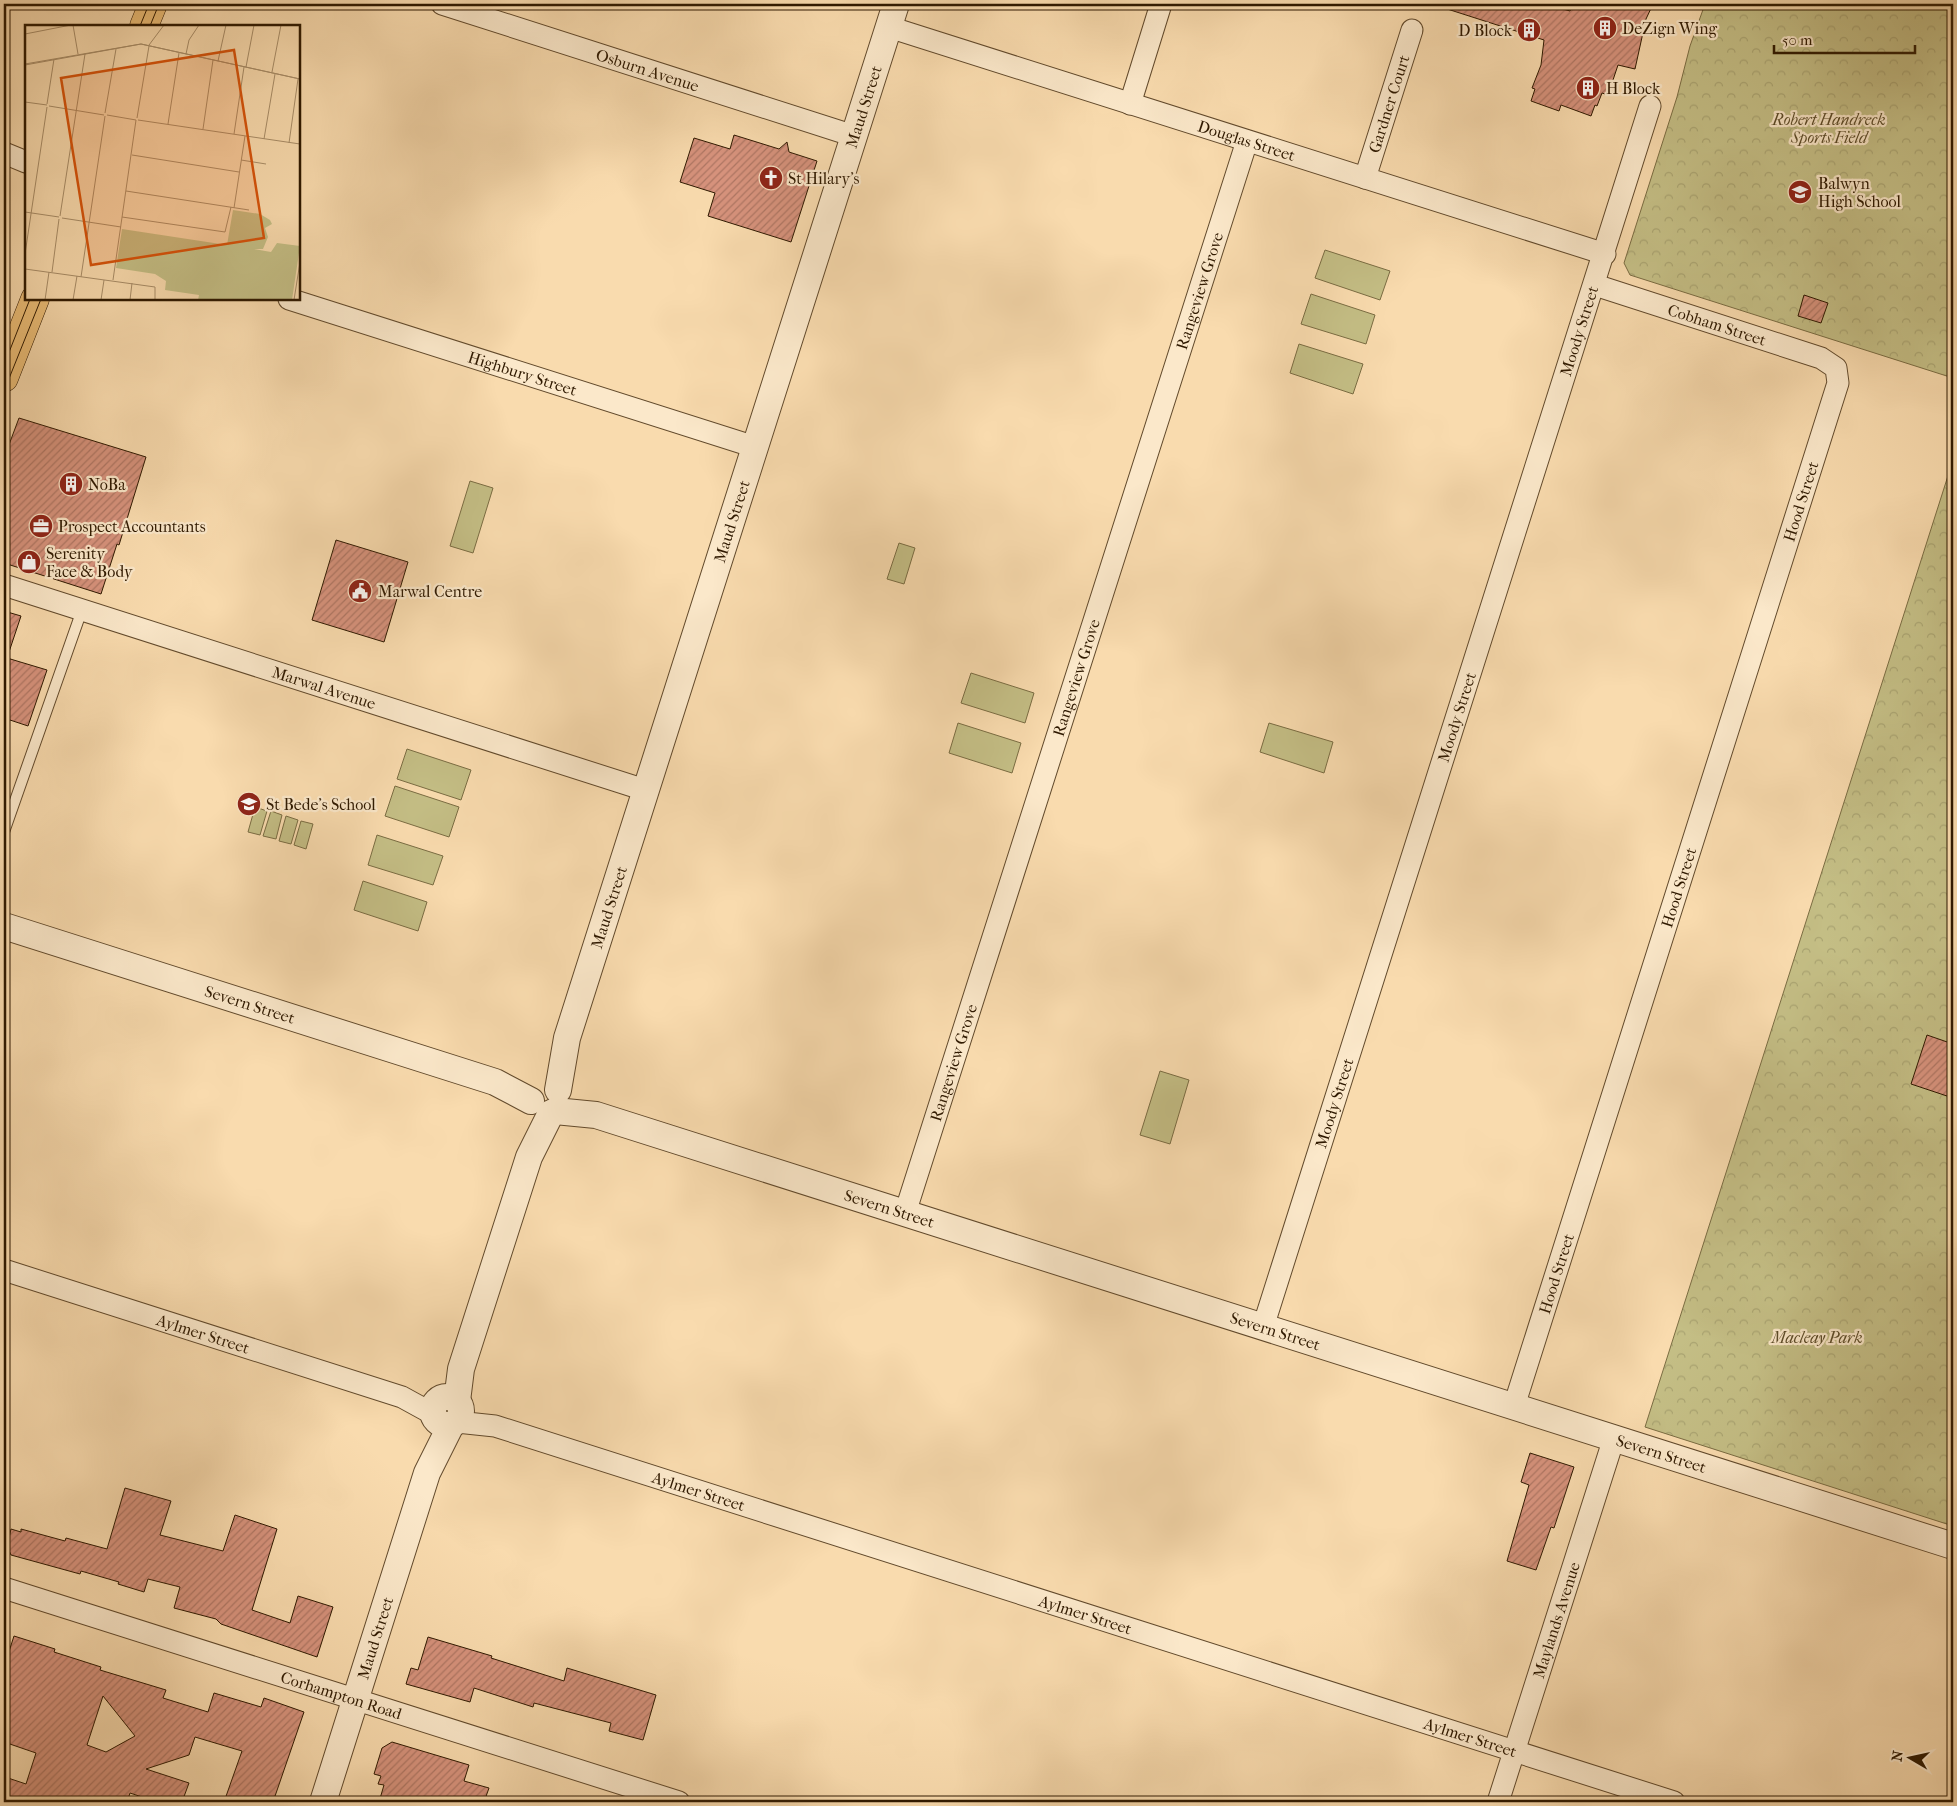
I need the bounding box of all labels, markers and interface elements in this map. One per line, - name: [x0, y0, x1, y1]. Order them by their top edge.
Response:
- building icon: DeZign Wing: [1592, 15, 1618, 41]
- building icon: D Block: [1516, 17, 1542, 43]
- place label: DeZign Wing: [1622, 19, 1717, 38]
- place label: D Block: [1458, 21, 1513, 40]
- scale bar: [1774, 22, 1916, 54]
- inset map: [25, 25, 300, 300]
- text: 50 m: [1782, 31, 1813, 49]
- street label: Osburn Avenue: [594, 45, 702, 95]
- street label: Gardner Court: [1364, 52, 1413, 155]
- street label: Maud Street: [841, 63, 885, 150]
- building icon: H Block: [1575, 75, 1601, 101]
- place label: H Block: [1606, 79, 1661, 98]
- park label: Robert Handreck Sports Field: [1771, 110, 1886, 147]
- street label: Douglas Street: [1195, 116, 1298, 165]
- church icon: St Hilary's: [758, 165, 784, 191]
- place label: St Hilary's: [788, 169, 860, 188]
- place label: Balwyn High School: [1818, 174, 1902, 211]
- school or university icon: Balwyn High School: [1787, 179, 1813, 205]
- street label: Rangeview Grove: [1172, 230, 1227, 352]
- street label: Moody Street: [1556, 283, 1602, 378]
- street label: Cobham Street: [1665, 300, 1769, 350]
- street label: Highbury Street: [466, 347, 580, 399]
- street label: Hood Street: [1779, 459, 1822, 544]
- building icon: NoBa: [58, 471, 84, 497]
- place label: NoBa: [88, 475, 126, 494]
- street label: Maud Street: [709, 477, 753, 565]
- office icon: Prospect Accountants: [28, 513, 54, 539]
- place label: Prospect Accountants: [58, 517, 206, 536]
- place label: Serenity Face & Body: [46, 544, 133, 581]
- shop icon: Serenity Face & Body: [16, 549, 42, 575]
- public building icon: Marwal Centre: [347, 578, 373, 604]
- place label: Marwal Centre: [378, 582, 482, 601]
- street label: Rangeview Grove: [1048, 616, 1103, 739]
- street label: Marwal Avenue: [270, 662, 378, 713]
- street label: Moody Street: [1433, 669, 1480, 764]
- school or university icon: St Bede's School: [236, 791, 262, 817]
- place label: St Bede's School: [266, 795, 376, 814]
- street label: Hood Street: [1657, 845, 1700, 930]
- street label: Maud Street: [587, 863, 631, 951]
- street label: Severn Street: [202, 981, 298, 1027]
- street label: Rangeview Grove: [925, 1001, 981, 1124]
- street label: Moody Street: [1311, 1055, 1357, 1150]
- street label: Severn Street: [842, 1185, 937, 1231]
- street label: Hood Street: [1534, 1231, 1578, 1316]
- street label: Severn Street: [1228, 1308, 1323, 1354]
- street label: Aylmer Street: [153, 1310, 252, 1357]
- park label: Macleay Park: [1770, 1328, 1863, 1347]
- street label: Severn Street: [1614, 1430, 1709, 1477]
- street label: Aylmer Street: [649, 1467, 748, 1515]
- street label: Maylands Avenue: [1529, 1559, 1583, 1681]
- street label: Aylmer Street: [1036, 1590, 1135, 1638]
- street label: Maud Street: [353, 1594, 397, 1682]
- street label: Corhampton Road: [279, 1667, 405, 1723]
- street label: Aylmer Street: [1421, 1713, 1519, 1761]
- north arrow: [1884, 1734, 1934, 1784]
- text: N: [1888, 1749, 1907, 1763]

